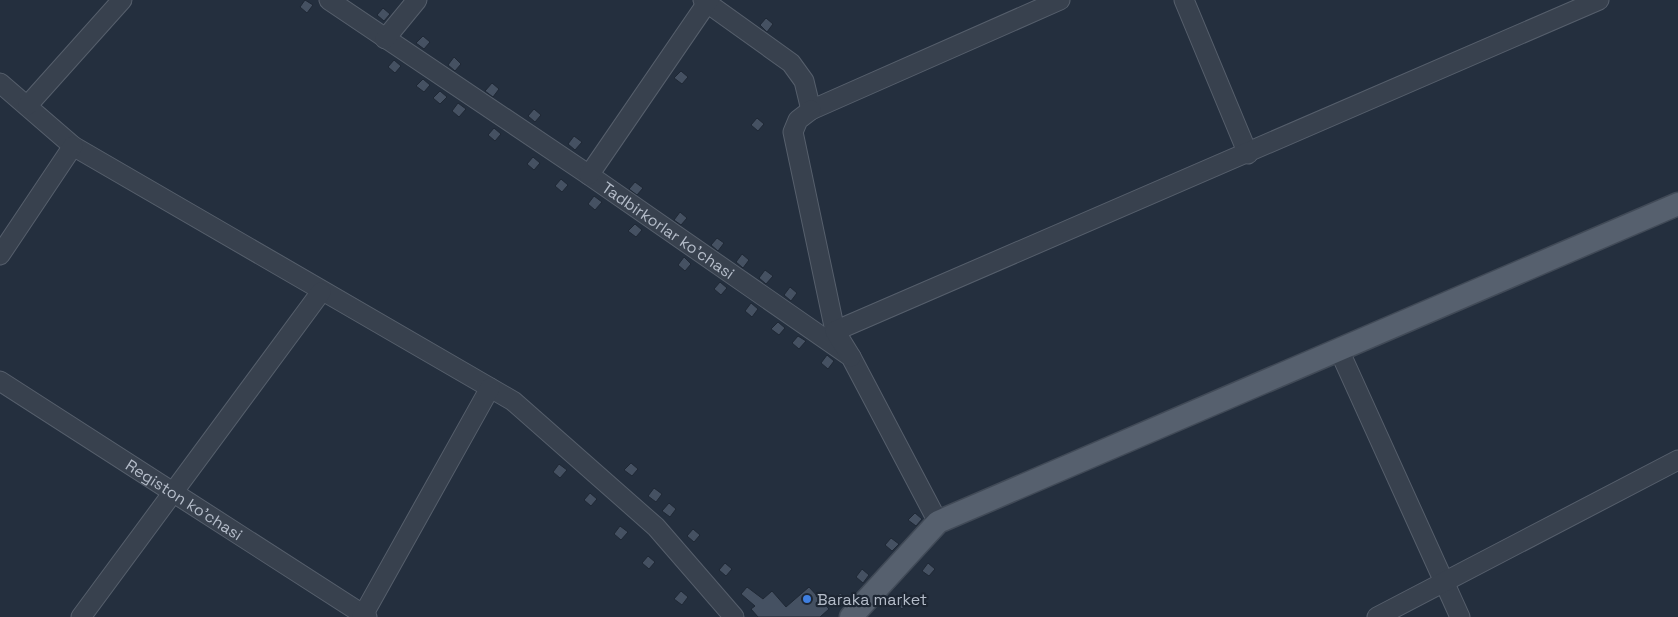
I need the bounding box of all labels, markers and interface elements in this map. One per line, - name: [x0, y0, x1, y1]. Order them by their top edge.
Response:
- street label: Tadbirkorlar ko'chasi: [598, 177, 739, 284]
- street label: Registon ko'chasi: [122, 454, 247, 545]
- place label: Baraka market: [817, 589, 927, 610]
- marker: Baraka market: [801, 593, 813, 605]

